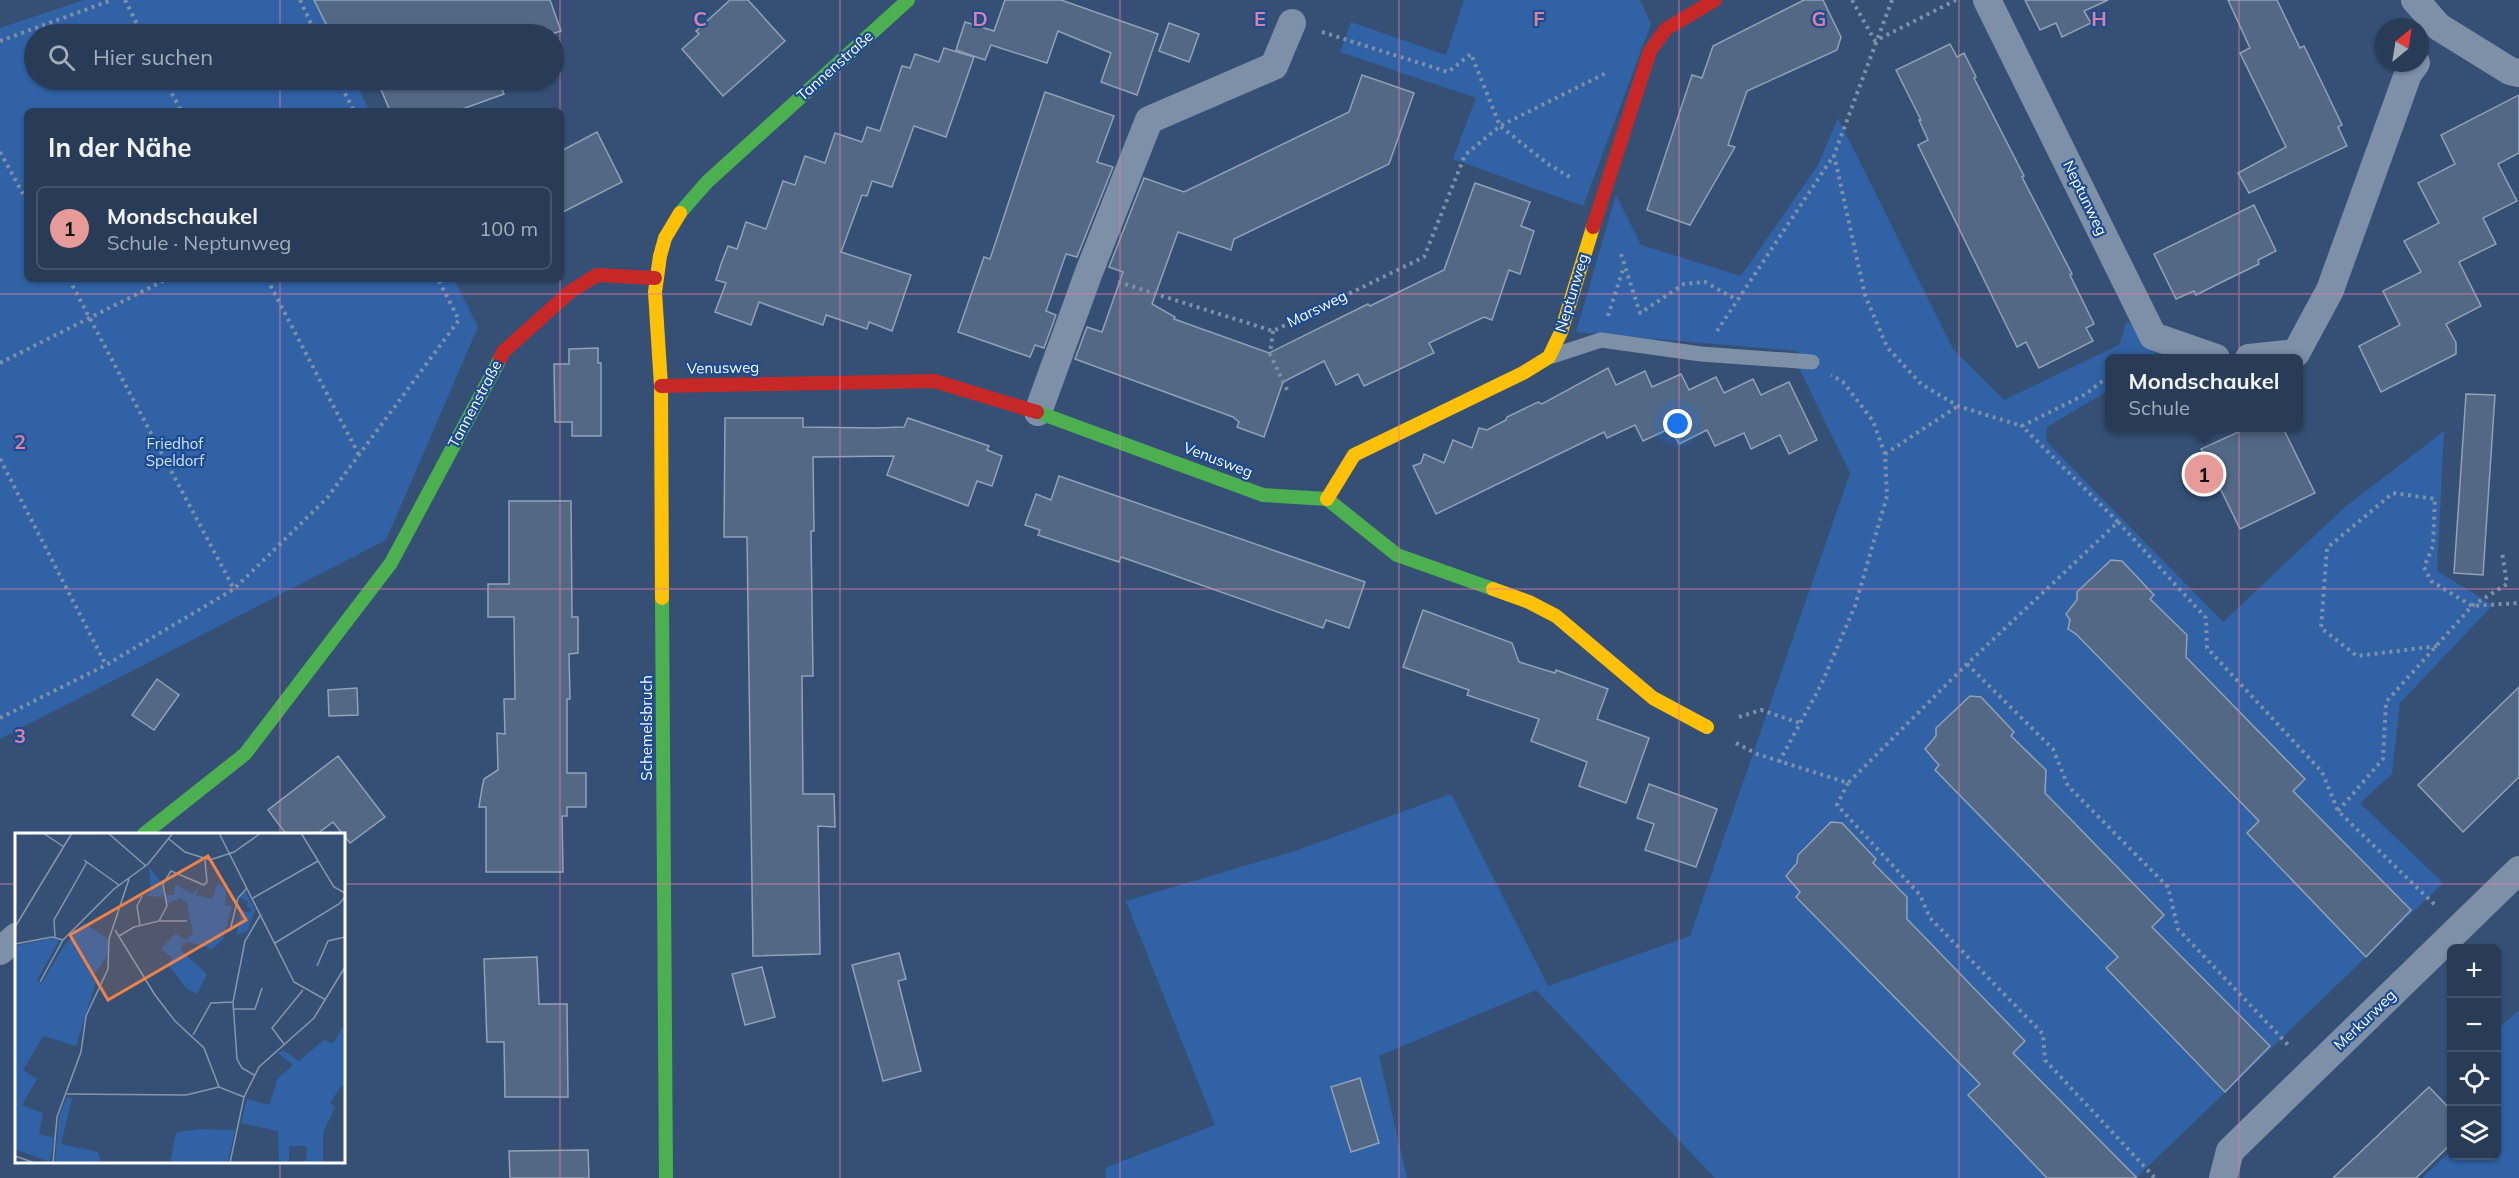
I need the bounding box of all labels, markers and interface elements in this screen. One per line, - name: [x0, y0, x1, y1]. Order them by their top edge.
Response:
- text: C: [693, 6, 707, 31]
- text: D: [972, 6, 988, 31]
- text: E: [1254, 6, 1266, 31]
- text: F: [1533, 6, 1545, 31]
- text: G: [1812, 6, 1826, 31]
- text: H: [2091, 6, 2107, 31]
- north arrow: [2375, 18, 2429, 72]
- search box: [24, 24, 564, 90]
- street label: Tannenstraße: [793, 26, 877, 105]
- icon: search: [45, 41, 78, 74]
- text: Hier suchen: [93, 43, 213, 71]
- text: In der Nähe: [48, 131, 192, 164]
- street label: Neptunweg: [2059, 157, 2112, 238]
- text: Mondschaukel: [107, 202, 258, 230]
- text: 1: [64, 216, 76, 241]
- text: 100 m: [479, 216, 538, 241]
- text: Schule · Neptunweg: [107, 230, 291, 255]
- street label: Neptunweg: [1551, 251, 1592, 334]
- street label: Marsweg: [1284, 286, 1350, 331]
- popup: [2105, 354, 2303, 432]
- street label: Tannenstraße: [444, 357, 506, 451]
- street label: Venusweg: [687, 357, 759, 378]
- text: Mondschaukel: [2129, 367, 2279, 395]
- text: Schule: [2129, 395, 2190, 420]
- your location: [1663, 409, 1692, 438]
- text: 2: [14, 429, 26, 454]
- park label: Friedhof Speldorf: [146, 434, 205, 470]
- street label: Venusweg: [1181, 438, 1255, 481]
- pin: 1: [2184, 452, 2224, 496]
- street label: Schemelsbruch: [637, 675, 656, 781]
- text: 3: [14, 723, 26, 748]
- inset map: [15, 833, 345, 1163]
- map controls: [2447, 944, 2501, 1160]
- button: +: [2447, 944, 2501, 998]
- street label: Merkurweg: [2330, 985, 2400, 1054]
- button: −: [2447, 998, 2501, 1052]
- button: locate: [2447, 1052, 2501, 1106]
- button: layers: [2447, 1106, 2501, 1160]

